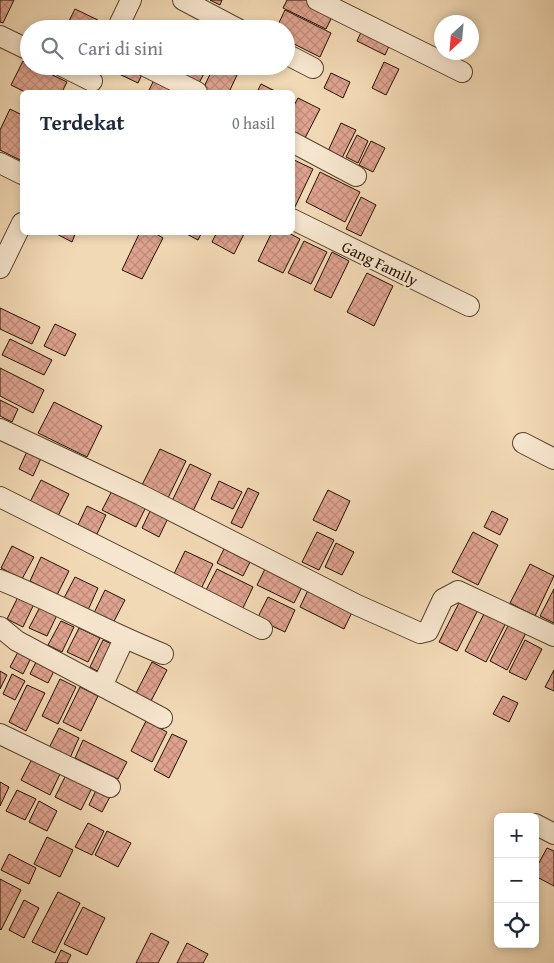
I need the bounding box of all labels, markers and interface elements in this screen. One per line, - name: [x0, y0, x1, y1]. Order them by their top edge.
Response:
- north arrow: [434, 15, 479, 60]
- search box: [20, 20, 295, 75]
- icon: search: [38, 34, 66, 62]
- text: Cari di sini: [78, 34, 163, 62]
- text: Terdekat: [40, 107, 124, 138]
- text: 0 hasil: [232, 111, 275, 135]
- street label: Gang Family: [338, 234, 422, 292]
- map controls: [494, 813, 539, 948]
- button: +: [494, 813, 539, 858]
- button: −: [494, 858, 539, 903]
- button: locate: [494, 903, 539, 948]

